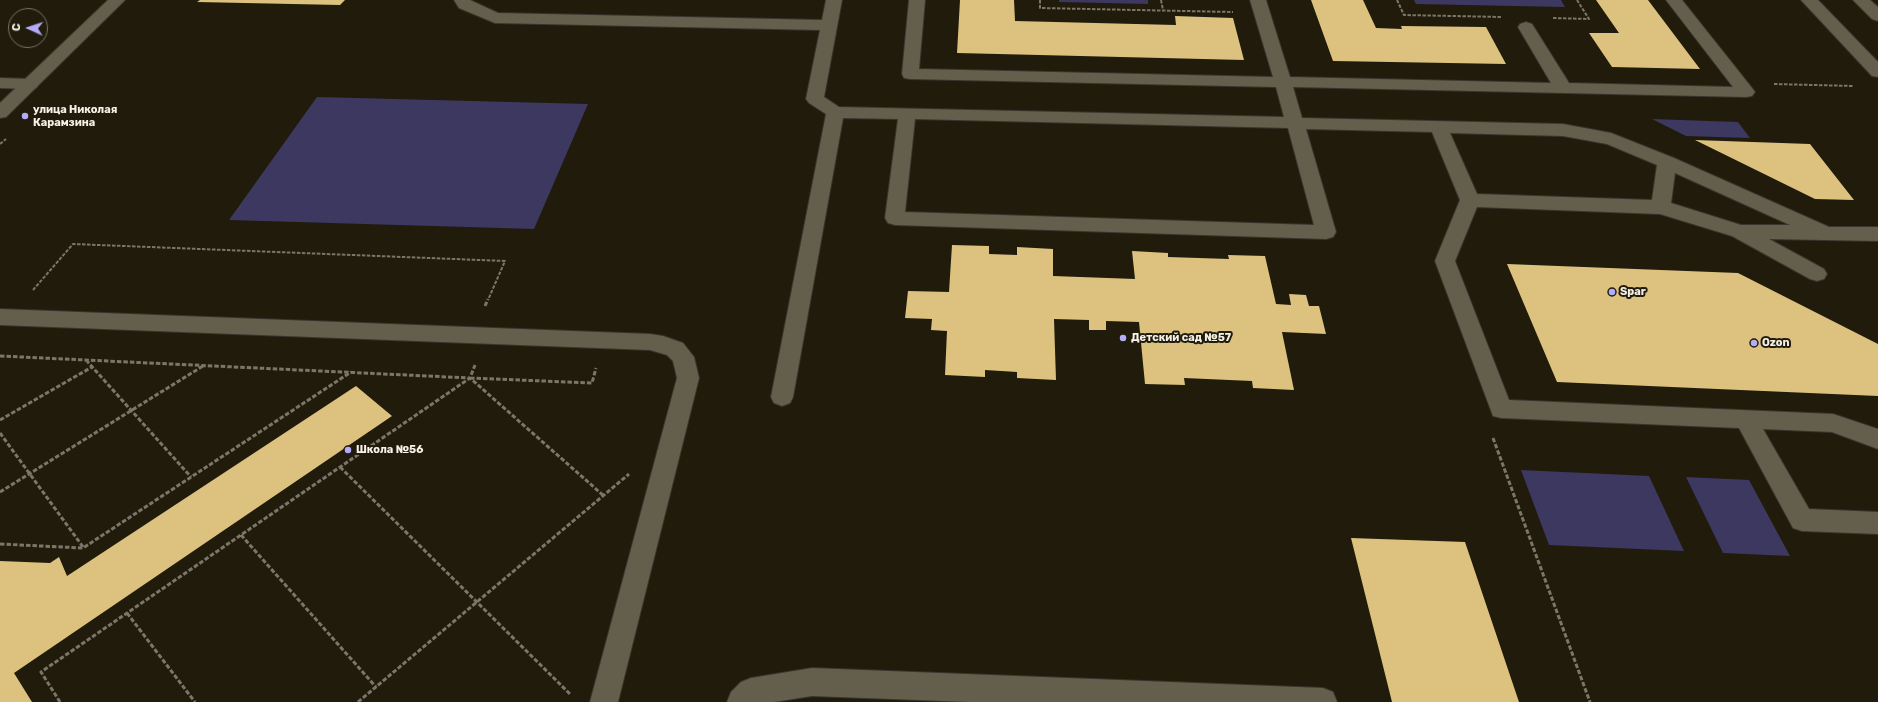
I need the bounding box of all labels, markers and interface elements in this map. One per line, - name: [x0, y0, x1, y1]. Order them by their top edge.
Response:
- north arrow: [8, 8, 48, 48]
- text: С: [10, 23, 23, 32]
- place label: улица Николая Карамзина: [33, 103, 117, 129]
- marker: улица Николая Карамзина: [20, 111, 30, 121]
- place label: Spar: [1620, 285, 1646, 299]
- marker: Spar: [1607, 287, 1617, 297]
- place label: Детский сад №57: [1131, 331, 1231, 345]
- marker: Детский сад №57: [1118, 333, 1128, 343]
- place label: Ozon: [1762, 336, 1790, 350]
- marker: Ozon: [1749, 338, 1759, 348]
- place label: Школа №56: [356, 443, 423, 457]
- marker: Школа №56: [343, 445, 353, 455]

